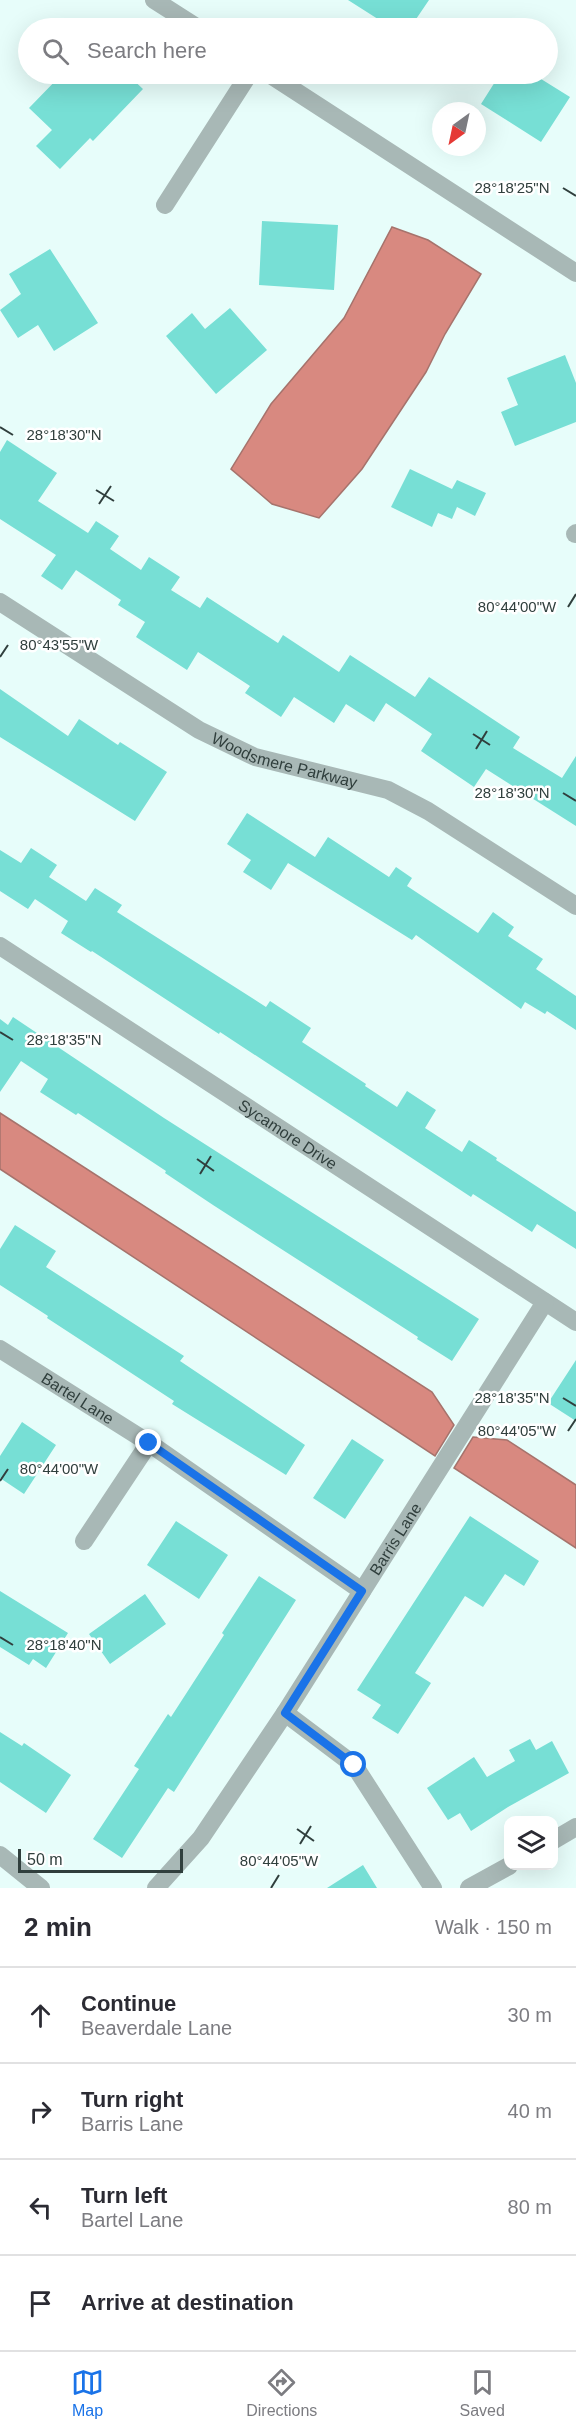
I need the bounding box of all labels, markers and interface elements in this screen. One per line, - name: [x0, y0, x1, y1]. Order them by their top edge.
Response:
- search box: [18, 18, 558, 84]
- icon: search: [39, 35, 72, 68]
- text: Search here: [87, 38, 207, 63]
- north arrow: [432, 102, 486, 156]
- text: 28°18'25"N: [474, 179, 550, 196]
- text: 28°18'30"N: [26, 426, 102, 443]
- text: 80°44'00"W: [478, 598, 557, 615]
- text: 80°43'55"W: [20, 636, 99, 653]
- street label: Woodsmere Parkway: [209, 729, 359, 791]
- text: 28°18'30"N: [474, 784, 550, 801]
- text: 28°18'35"N: [26, 1031, 102, 1048]
- street label: Sycamore Drive: [236, 1096, 340, 1172]
- street label: Bartel Lane: [39, 1369, 117, 1427]
- text: 28°18'35"N: [474, 1389, 550, 1406]
- text: 80°44'05"W: [478, 1422, 557, 1439]
- route end: [135, 1429, 161, 1455]
- text: 80°44'00"W: [20, 1460, 99, 1477]
- street label: Barris Lane: [366, 1500, 424, 1578]
- text: 28°18'40"N: [26, 1636, 102, 1653]
- route start: [340, 1751, 366, 1777]
- map controls: [504, 1816, 558, 1870]
- button: layers: [504, 1816, 558, 1870]
- scale bar: [18, 1846, 183, 1874]
- text: 50 m: [27, 1851, 63, 1868]
- text: 80°44'05"W: [240, 1852, 319, 1869]
- text: 2 min: [24, 1912, 92, 1942]
- text: Walk · 150 m: [435, 1916, 552, 1938]
- text: Continue: [81, 1991, 176, 2016]
- icon: ahead: [24, 1999, 57, 2032]
- text: 30 m: [508, 2004, 552, 2026]
- text: Beaverdale Lane: [81, 2017, 232, 2039]
- text: Turn right: [81, 2087, 183, 2112]
- icon: right: [24, 2095, 57, 2128]
- text: 40 m: [508, 2100, 552, 2122]
- text: Barris Lane: [81, 2113, 183, 2135]
- text: Turn left: [81, 2183, 167, 2208]
- icon: left: [24, 2191, 57, 2224]
- text: 80 m: [508, 2196, 552, 2218]
- text: Bartel Lane: [81, 2209, 183, 2231]
- icon: arrive: [24, 2287, 57, 2320]
- text: Arrive at destination: [81, 2290, 294, 2315]
- tab: Map: [71, 2366, 104, 2420]
- tab: Directions: [246, 2366, 317, 2420]
- tab: Saved: [460, 2366, 505, 2420]

